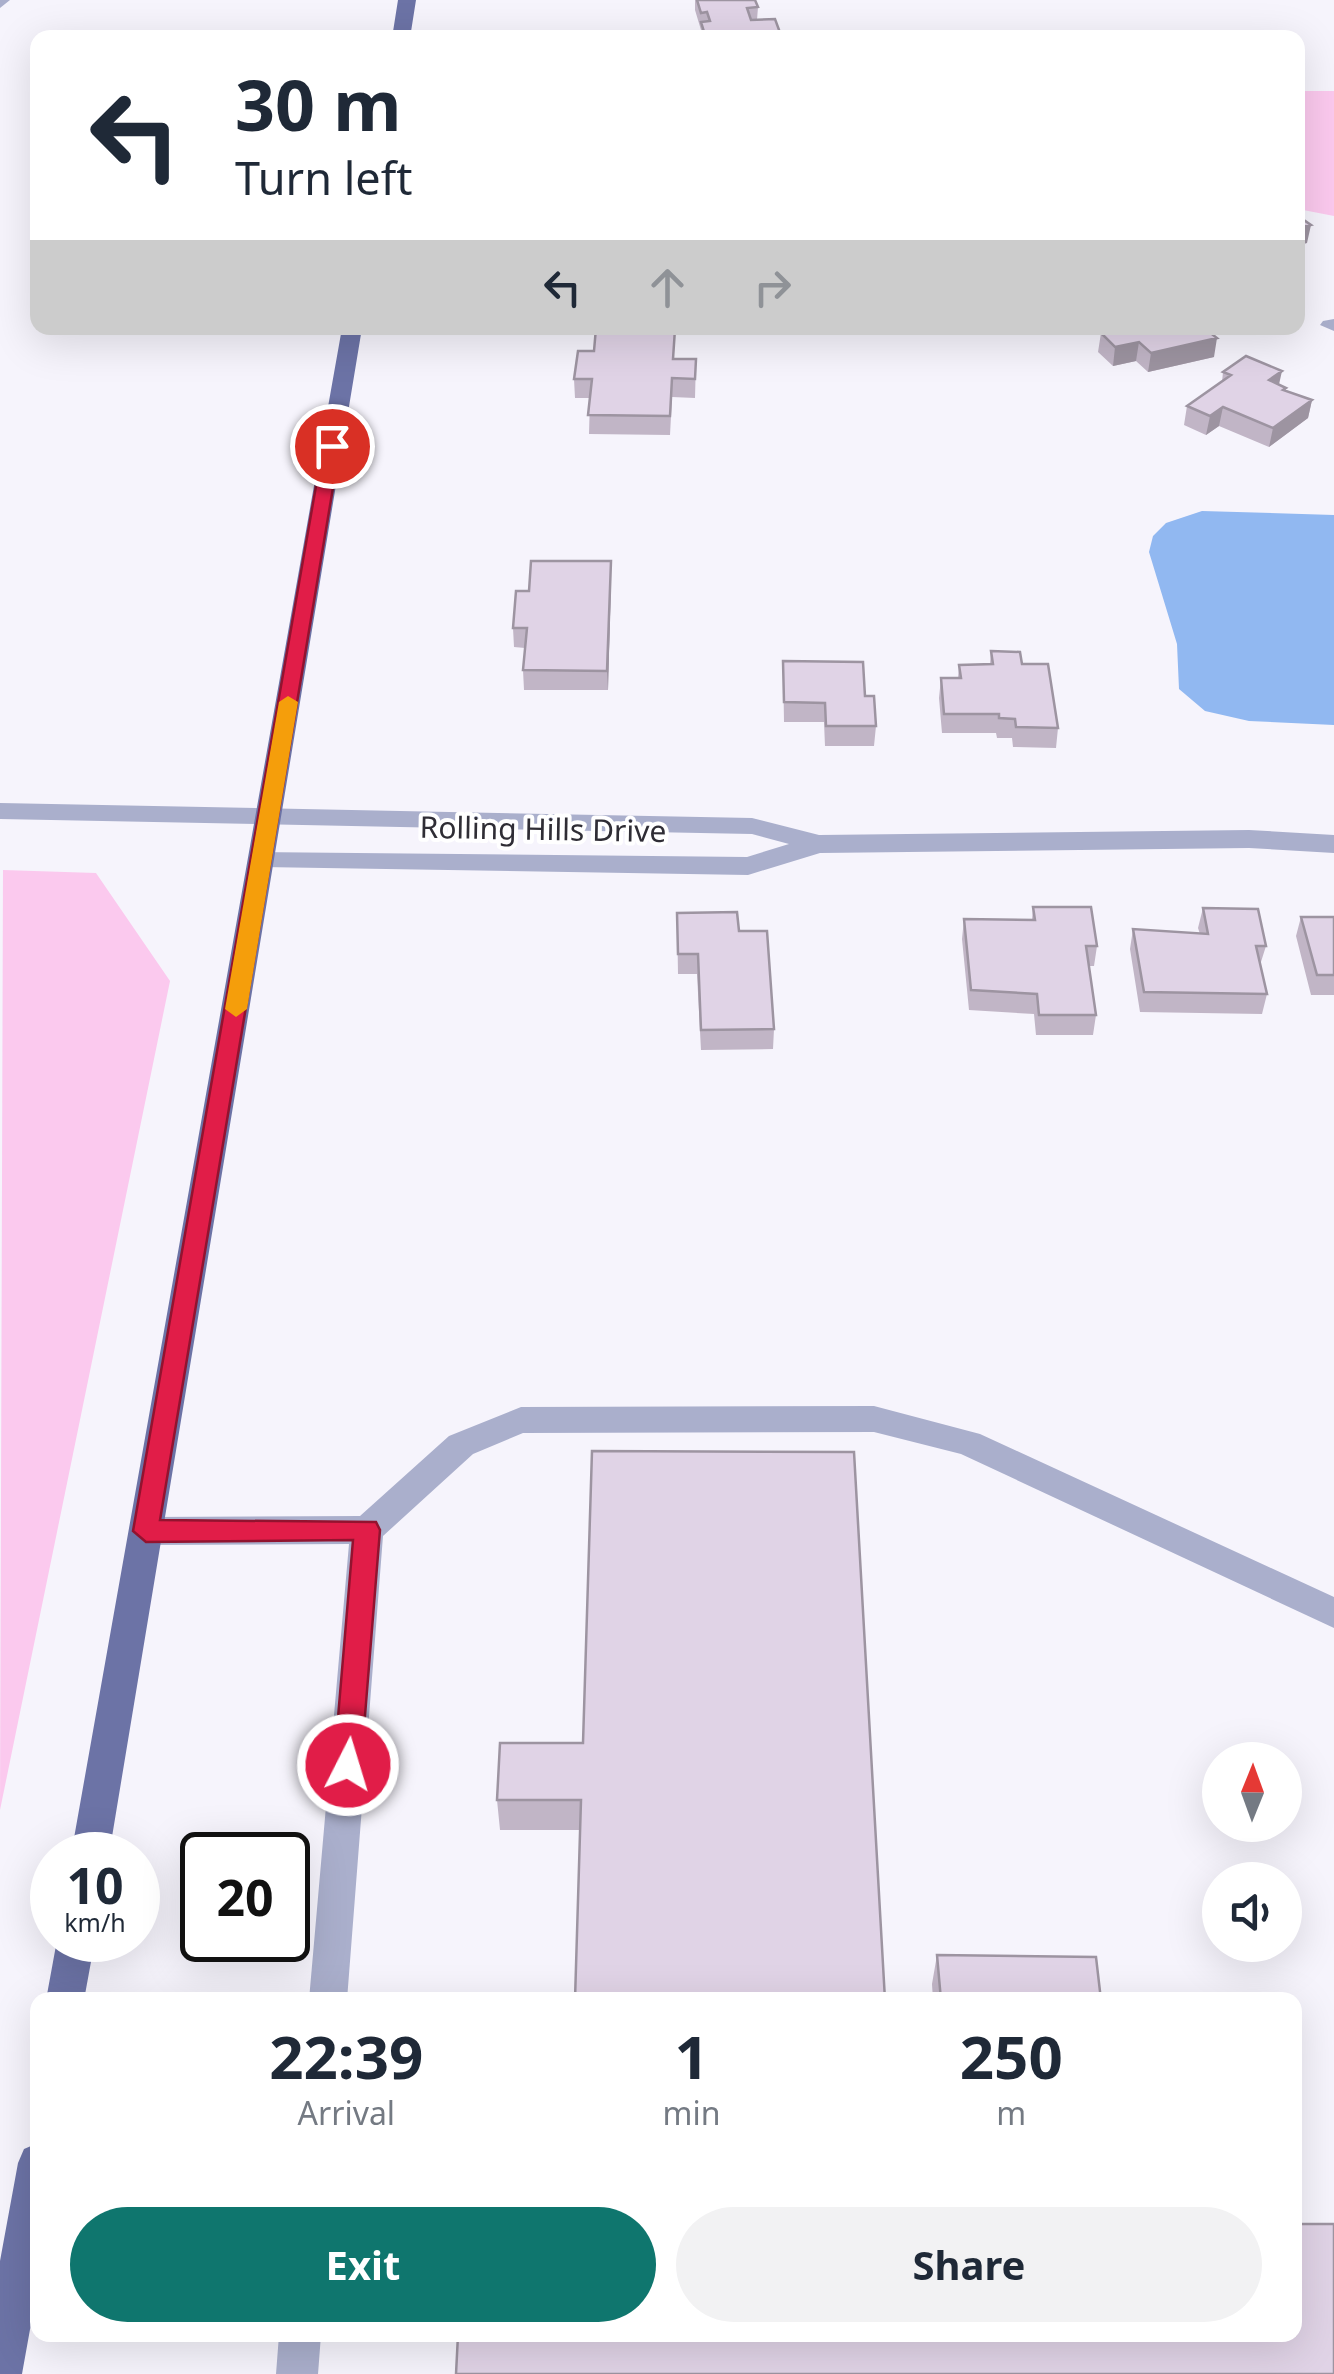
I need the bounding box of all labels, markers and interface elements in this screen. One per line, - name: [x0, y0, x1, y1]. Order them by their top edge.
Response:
- text: 30 m: [235, 56, 402, 152]
- icon: left: [70, 70, 200, 200]
- text: Turn left: [235, 147, 412, 208]
- icon: left: [535, 260, 590, 315]
- icon: ahead: [640, 260, 695, 315]
- icon: right: [745, 260, 800, 315]
- pin: [290, 404, 375, 489]
- icon: arrive: [305, 419, 360, 474]
- street label: Rolling Hills Drive: [419, 806, 667, 851]
- position arrow: [296, 1713, 400, 1817]
- north arrow: [1202, 1742, 1302, 1842]
- map controls: [1202, 1742, 1302, 1962]
- speed limit sign: 20: [180, 1832, 310, 1962]
- text: 10: [66, 1851, 124, 1919]
- button: sound: [1202, 1862, 1302, 1962]
- text: km/h: [64, 1905, 126, 1939]
- text: 22:39: [269, 2015, 423, 2097]
- text: 1: [674, 2015, 709, 2097]
- text: 250: [960, 2015, 1063, 2097]
- text: Arrival: [298, 2091, 395, 2134]
- text: min: [663, 2091, 721, 2134]
- text: m: [996, 2091, 1026, 2134]
- button: Exit: [70, 2207, 656, 2322]
- button: Share: [676, 2207, 1262, 2322]

